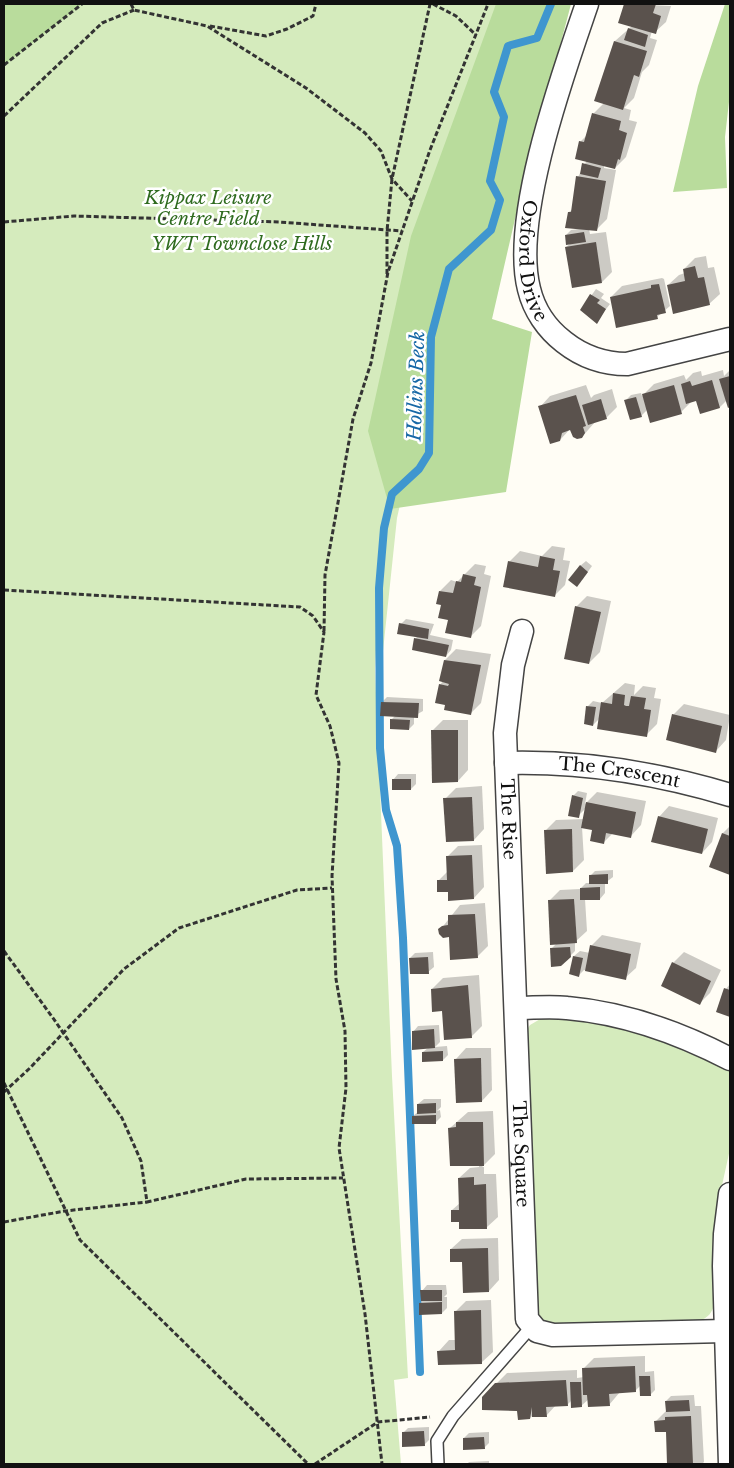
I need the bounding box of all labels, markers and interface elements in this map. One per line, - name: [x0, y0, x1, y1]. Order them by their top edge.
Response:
- park label: Kippax Leisure Centre Field: [143, 187, 272, 230]
- street label: Oxford Drive: [514, 198, 552, 326]
- park label: YWT Townclose Hills: [152, 233, 333, 255]
- water label: Hollins Beck: [403, 331, 429, 442]
- street label: The Crescent: [558, 753, 683, 792]
- street label: The Rise: [496, 778, 521, 860]
- street label: The Square: [508, 1100, 534, 1208]

